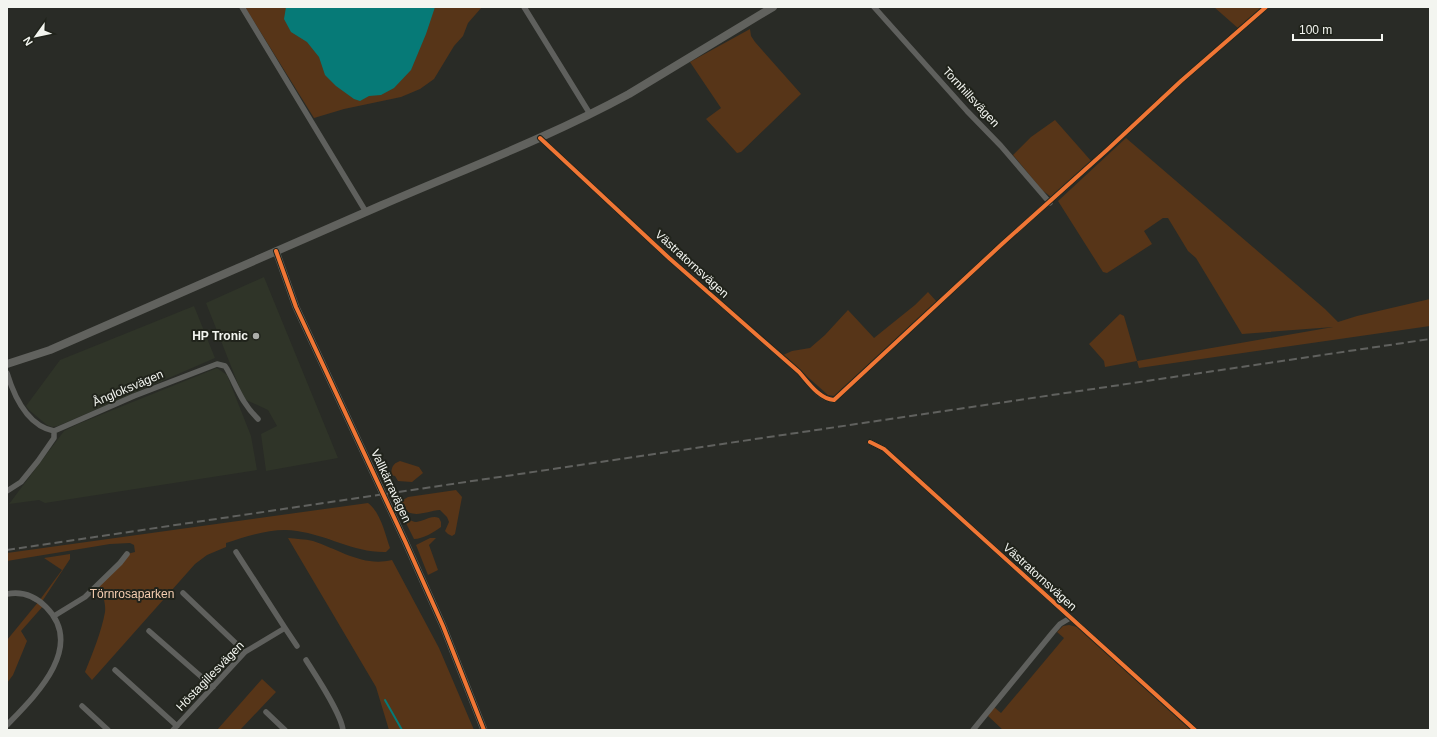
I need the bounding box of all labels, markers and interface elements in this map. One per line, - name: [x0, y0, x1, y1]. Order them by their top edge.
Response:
- north arrow: [16, 16, 56, 56]
- scale bar: [1293, 16, 1382, 42]
- text: 100 m: [1299, 23, 1332, 37]
- text: N: [20, 35, 35, 48]
- street label: Tornhillsvägen: [940, 64, 1002, 130]
- street label: Västratornsvägen: [652, 227, 732, 301]
- place label: HP Tronic: [192, 329, 248, 343]
- marker: HP Tronic: [251, 331, 261, 341]
- street label: Ångloksvägen: [90, 366, 165, 409]
- street label: Vallkärravägen: [368, 447, 414, 525]
- street label: Västratornsvägen: [1000, 540, 1080, 614]
- park label: Törnrosaparken: [90, 587, 174, 601]
- street label: Höstagillesvägen: [173, 638, 247, 714]

